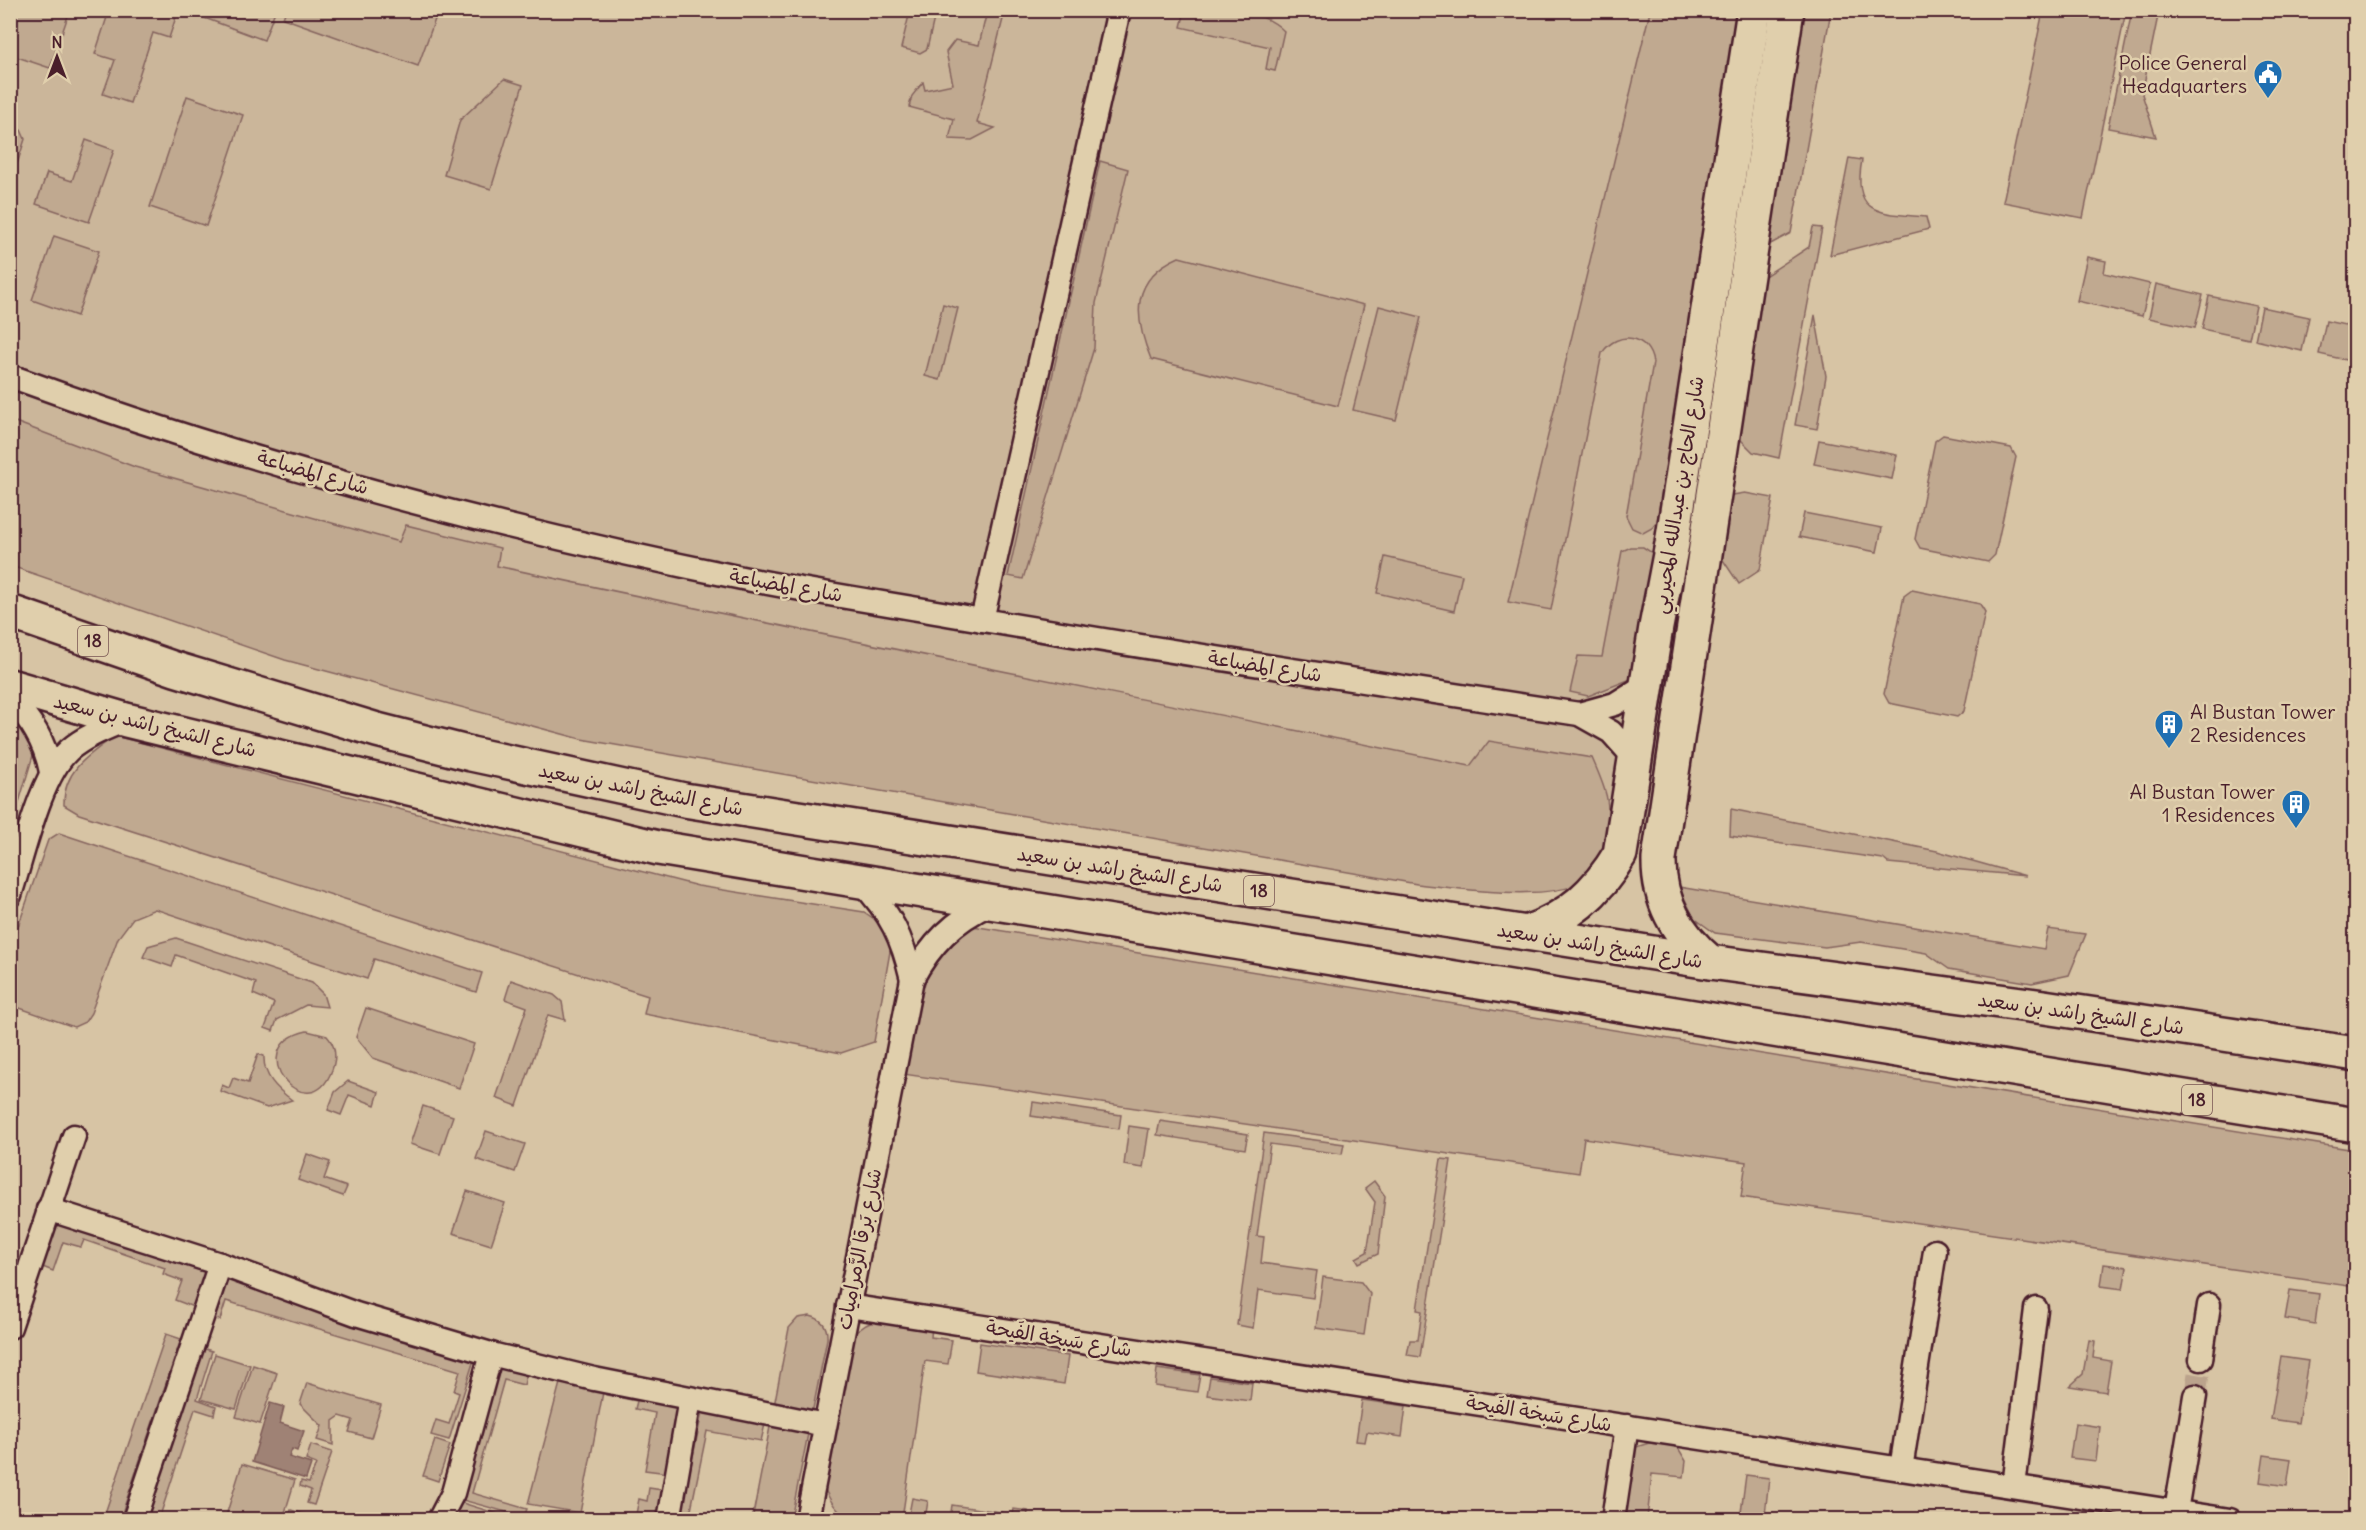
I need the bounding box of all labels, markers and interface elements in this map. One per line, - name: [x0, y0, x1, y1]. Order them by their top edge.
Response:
- north arrow: [27, 27, 87, 87]
- text: N: [51, 32, 63, 52]
- place label: Police General Headquarters: [2118, 50, 2247, 98]
- public building icon: Police General Headquarters: [2252, 58, 2284, 100]
- street label: شارع الحاج بن عبدالله المحيربي: [1646, 374, 1715, 617]
- street label: شارع المِضباعة: [254, 444, 372, 502]
- street label: شارع المِضباعة: [727, 562, 845, 610]
- road number: 18: [78, 626, 108, 656]
- street label: شارع المِضباعة: [1206, 644, 1324, 690]
- street label: شارع الشيخ راشد بن سعيد: [51, 687, 259, 764]
- place label: Al Bustan Tower 2 Residences: [2190, 699, 2336, 747]
- building icon: Al Bustan Tower 2 Residences: [2153, 708, 2185, 750]
- street label: شارع الشيخ راشد بن سعيد: [536, 756, 746, 823]
- place label: Al Bustan Tower 1 Residences: [2129, 779, 2275, 827]
- building icon: Al Bustan Tower 1 Residences: [2280, 788, 2312, 830]
- street label: شارع الشيخ راشد بن سعيد: [1015, 840, 1225, 899]
- road number: 18: [1244, 876, 1274, 906]
- street label: شارع الشيخ راشد بن سعيد: [1495, 916, 1705, 975]
- street label: شارع الشيخ راشد بن سعيد: [1976, 986, 2186, 1041]
- road number: 18: [2182, 1085, 2212, 1115]
- street label: شارع بَرقا الرَّمرامِيات: [831, 1166, 888, 1332]
- street label: شارع سَبخة الفَيحة: [984, 1314, 1134, 1363]
- street label: شارع سَبخة الفَيحة: [1464, 1389, 1614, 1438]

